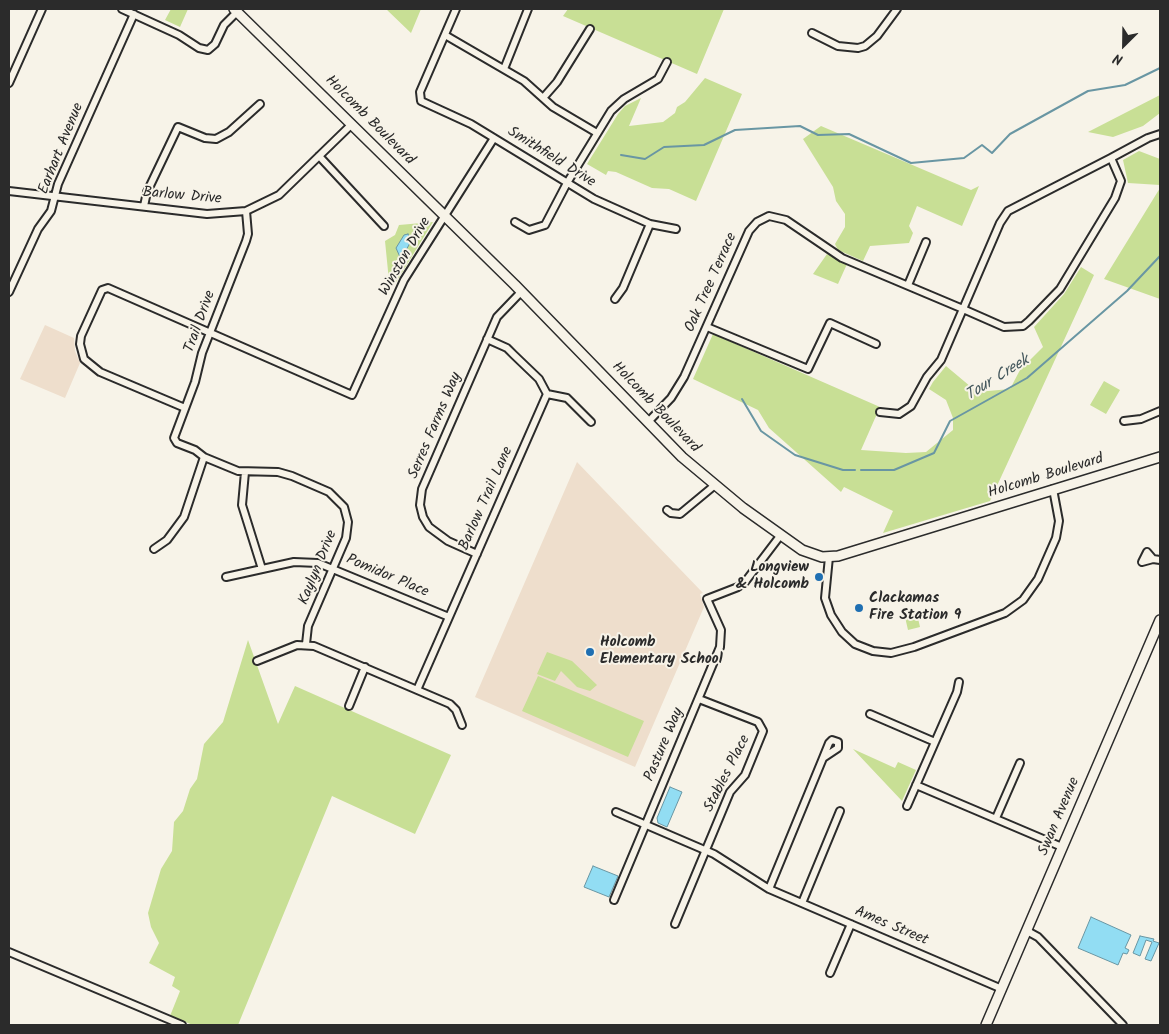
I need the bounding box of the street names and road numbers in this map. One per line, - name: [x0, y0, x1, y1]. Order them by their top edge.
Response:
- street label: Holcomb Boulevard: [320, 72, 418, 170]
- street label: Earhart Avenue: [36, 101, 88, 197]
- street label: Smithfield Drive: [504, 124, 598, 192]
- street label: Barlow Drive: [142, 185, 222, 209]
- street label: Winston Drive: [376, 215, 436, 299]
- street label: Oak Tree Terrace: [682, 230, 742, 336]
- street label: Trail Drive: [181, 289, 221, 355]
- street label: Holcomb Boulevard: [607, 359, 703, 457]
- street label: Serres Farms Way: [405, 370, 467, 482]
- street label: Barlow Trail Lane: [456, 444, 518, 554]
- street label: Holcomb Boulevard: [986, 451, 1106, 503]
- street label: Kaylyn Drive: [296, 528, 342, 608]
- street label: Pomidor Place: [343, 552, 431, 602]
- street label: Pasture Way: [641, 706, 689, 784]
- street label: Stables Place: [701, 733, 755, 815]
- street label: Swan Avenue: [1035, 775, 1085, 859]
- street label: Ames Street: [851, 903, 931, 951]

